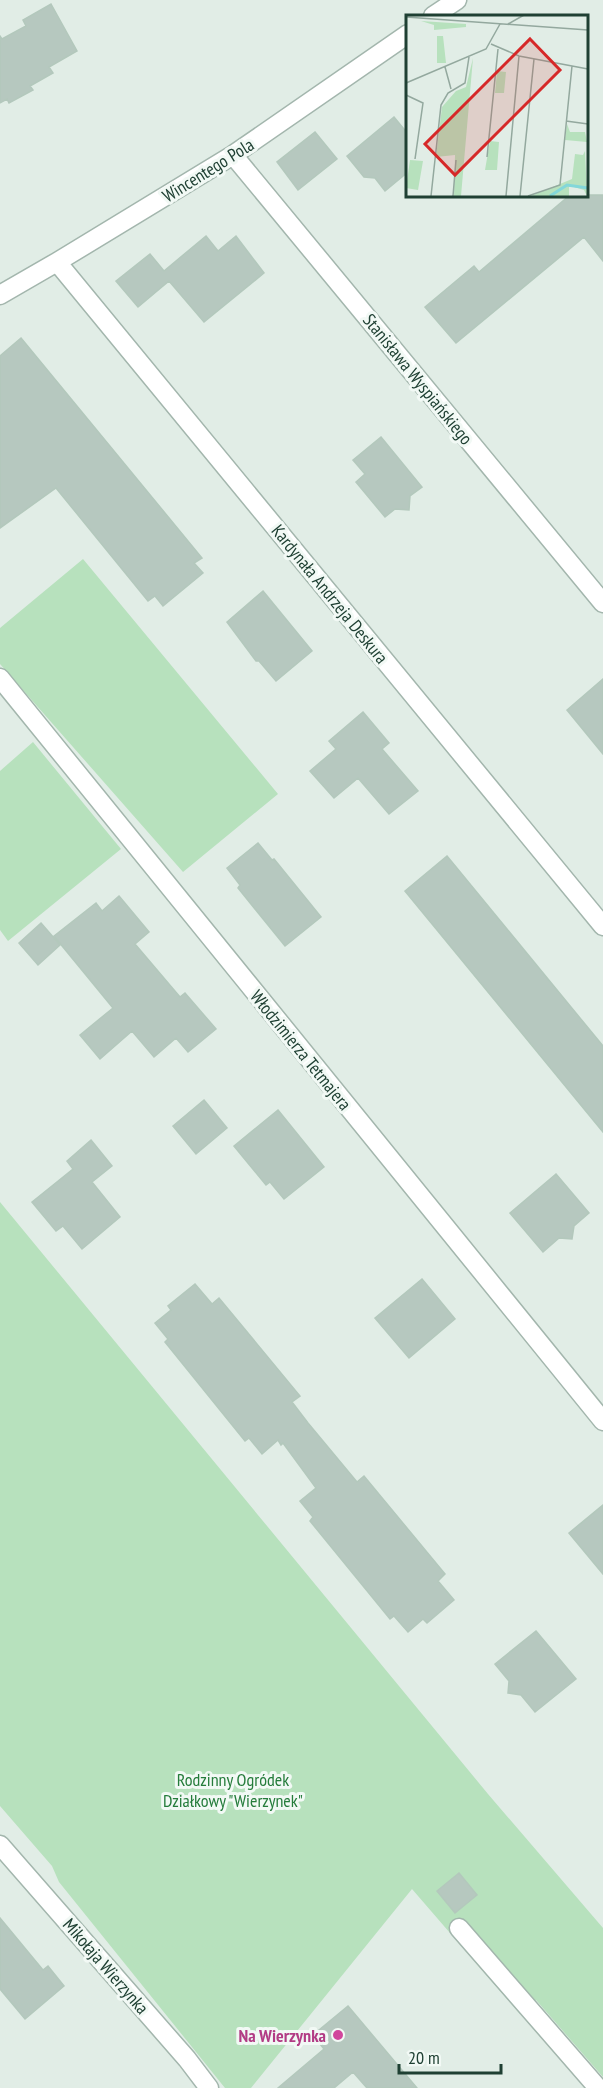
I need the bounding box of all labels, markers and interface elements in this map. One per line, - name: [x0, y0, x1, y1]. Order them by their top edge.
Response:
- inset map: [406, 15, 588, 196]
- street label: Wincentego Pola: [158, 133, 258, 207]
- street label: Stanisława Wyspiańskiego: [358, 309, 478, 449]
- street label: Kardynała Andrzeja Deskura: [267, 520, 393, 668]
- street label: Włodzimierza Tetmajera: [245, 985, 357, 1115]
- park label: Rodzinny Ogródek Działkowy "Wierzynek": [163, 1768, 303, 1812]
- street label: Mikołaja Wierzynka: [58, 1913, 154, 2019]
- place label: Na Wierzynka: [239, 2024, 326, 2047]
- marker: Na Wierzynka: [331, 2028, 345, 2042]
- scale bar: [399, 2037, 501, 2075]
- text: 20 m: [408, 2046, 440, 2069]

